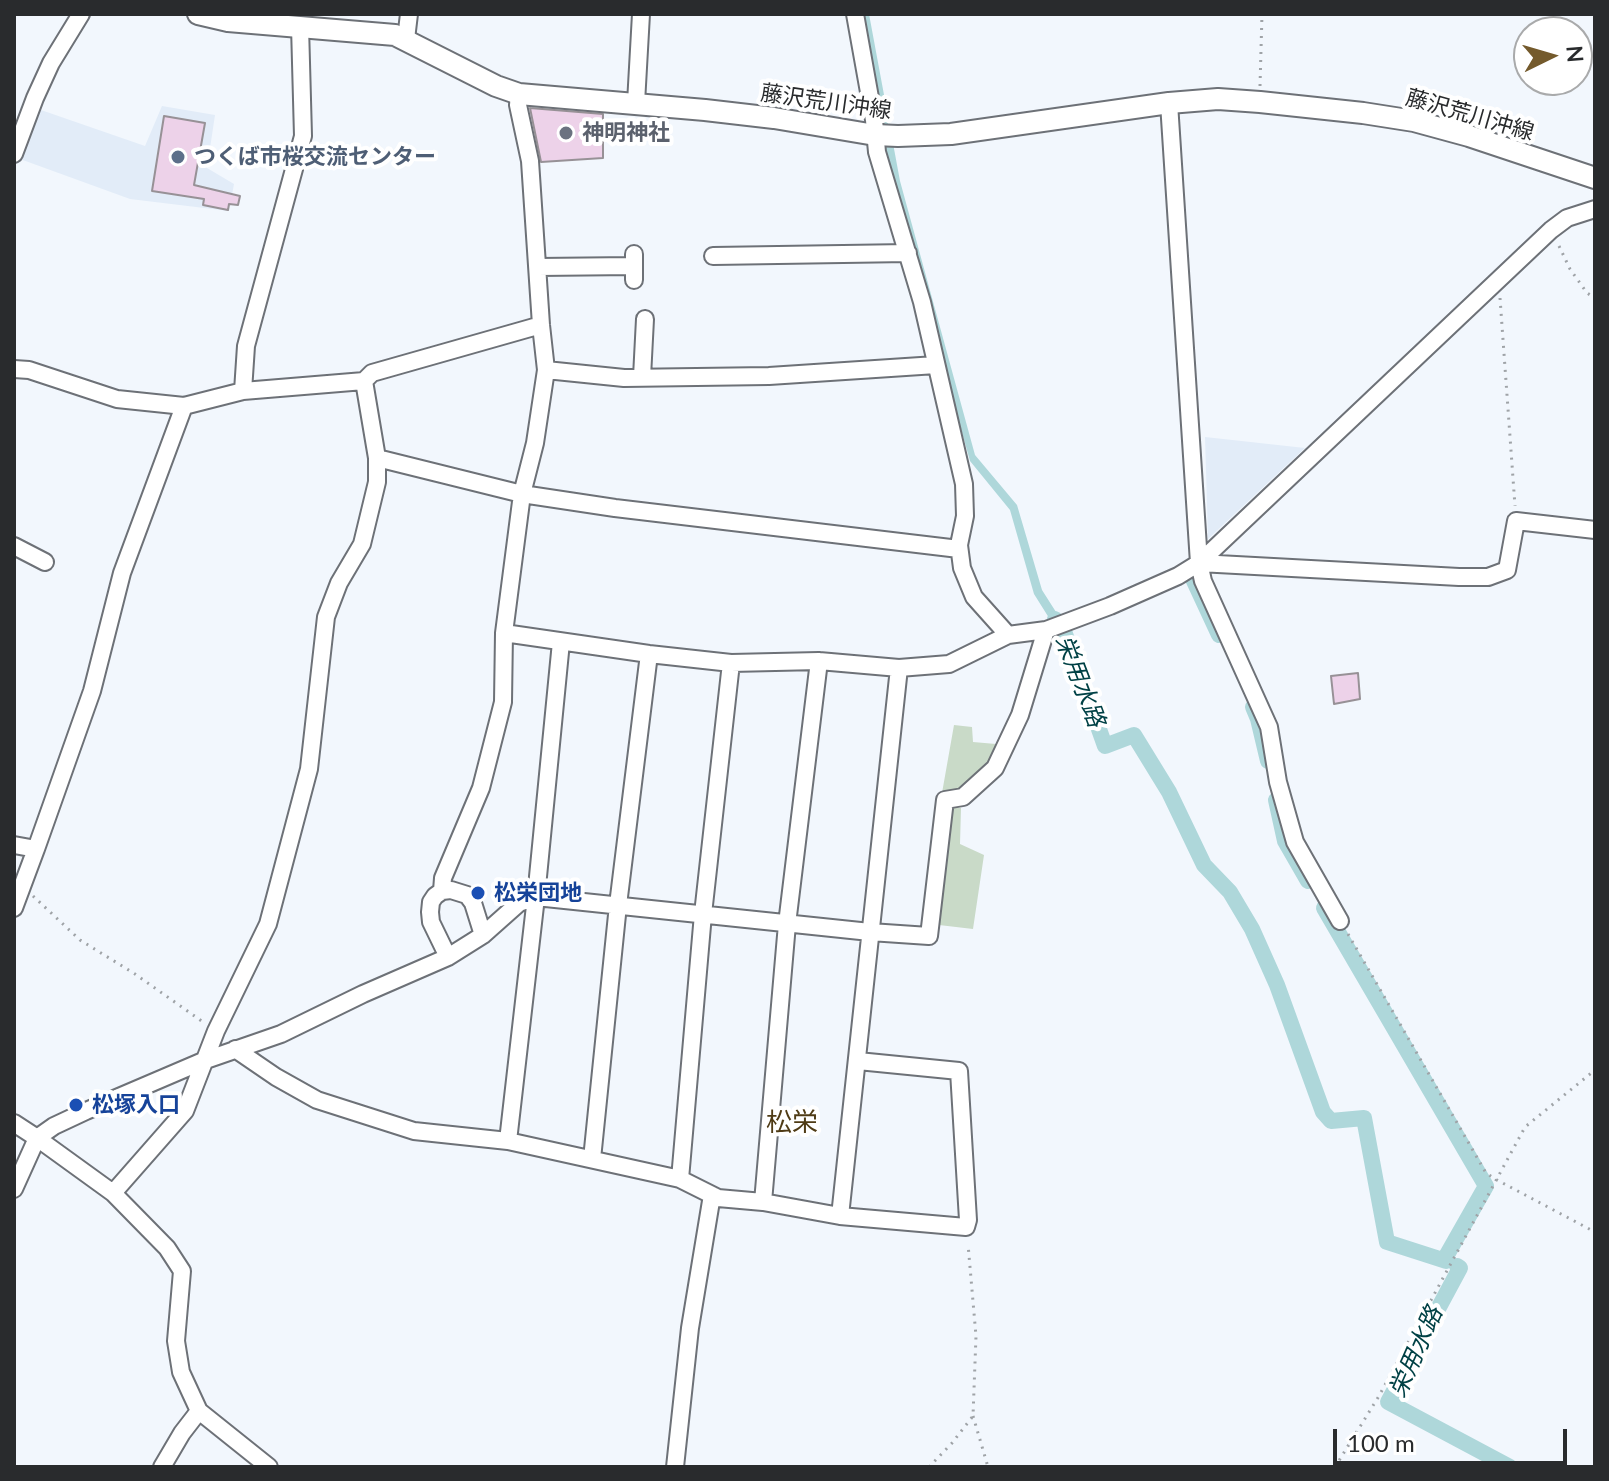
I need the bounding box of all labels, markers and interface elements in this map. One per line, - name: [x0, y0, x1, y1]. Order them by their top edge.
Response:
- north arrow: [1513, 16, 1593, 96]
- text: N: [1561, 44, 1590, 64]
- street label: 藤沢荒川沖線: [759, 80, 893, 124]
- street label: 藤沢荒川沖線: [1403, 84, 1537, 146]
- place label: 神明神社: [582, 120, 670, 146]
- marker: 神明神社: [557, 124, 575, 142]
- place label: つくば市桜交流センター: [194, 144, 436, 170]
- marker: つくば市桜交流センター: [169, 148, 187, 166]
- water label: 栄用水路: [1049, 631, 1111, 731]
- place label: 松栄団地: [494, 880, 582, 906]
- marker: 松栄団地: [469, 884, 487, 902]
- place label: 松塚入口: [92, 1092, 180, 1118]
- marker: 松塚入口: [67, 1096, 85, 1114]
- district label: 松栄: [766, 1107, 818, 1139]
- water label: 栄用水路: [1383, 1302, 1449, 1402]
- scale bar: [1337, 1413, 1571, 1463]
- text: 100 m: [1347, 1428, 1415, 1457]

